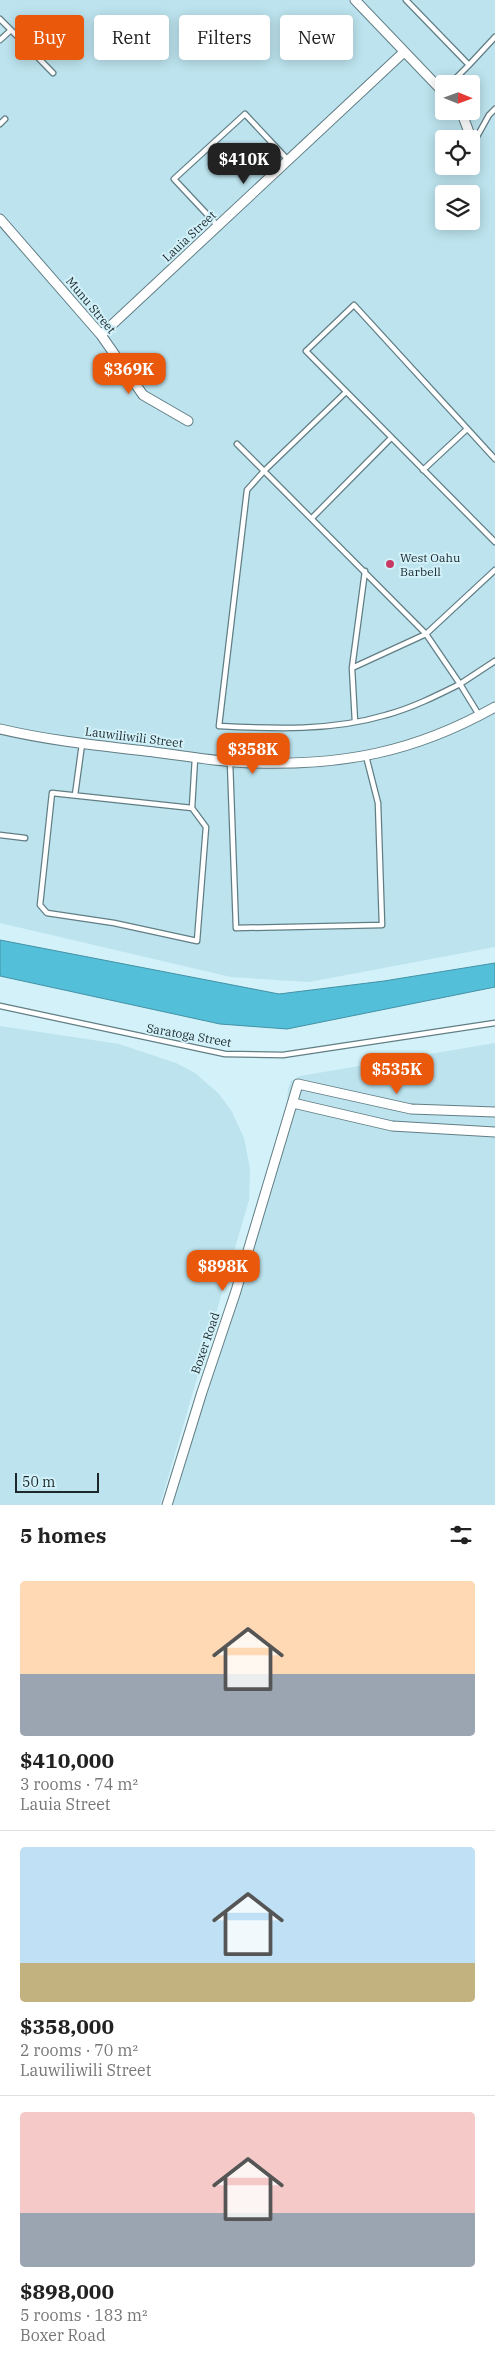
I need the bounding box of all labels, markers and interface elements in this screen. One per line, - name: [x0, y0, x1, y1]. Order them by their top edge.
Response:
- chip: Buy: [15, 15, 84, 60]
- chip: Rent: [94, 15, 169, 60]
- chip: Filters: [179, 15, 270, 60]
- chip: New: [280, 15, 353, 60]
- north arrow: [435, 75, 480, 120]
- map controls: [435, 75, 480, 230]
- button: locate: [435, 130, 480, 175]
- pin: $410K: [209, 142, 279, 185]
- text: $410K: [219, 149, 269, 169]
- button: layers: [435, 185, 480, 230]
- street label: Lauia Street: [159, 207, 219, 265]
- street label: Munu Street: [63, 274, 119, 336]
- pin: $369K: [94, 352, 164, 395]
- text: $369K: [104, 359, 154, 379]
- place label: West Oahu Barbell: [400, 550, 461, 579]
- marker: West Oahu Barbell: [384, 558, 396, 570]
- street label: Lauwiliwili Street: [84, 724, 184, 750]
- pin: $358K: [218, 732, 288, 775]
- text: $358K: [228, 739, 278, 759]
- street label: Saratoga Street: [145, 1020, 233, 1050]
- pin: $535K: [362, 1052, 432, 1095]
- text: $535K: [372, 1059, 422, 1079]
- pin: $898K: [188, 1250, 258, 1292]
- text: $898K: [198, 1256, 248, 1276]
- street label: Boxer Road: [187, 1310, 223, 1376]
- scale bar: [15, 1470, 99, 1493]
- text: 50 m: [22, 1473, 55, 1491]
- text: 5 homes: [20, 1521, 106, 1549]
- icon: filters: [447, 1521, 475, 1549]
- icon: home: [203, 1614, 293, 1704]
- text: $410,000: [20, 1746, 114, 1774]
- text: 3 rooms · 74 m²: [20, 1774, 138, 1794]
- text: Lauia Street: [20, 1794, 111, 1814]
- icon: home: [203, 1879, 293, 1969]
- text: $358,000: [20, 2012, 114, 2040]
- text: 2 rooms · 70 m²: [20, 2040, 138, 2060]
- text: Lauwiliwili Street: [20, 2060, 151, 2080]
- icon: home: [203, 2144, 293, 2234]
- text: $898,000: [20, 2277, 114, 2305]
- text: 5 rooms · 183 m²: [20, 2305, 148, 2325]
- text: Boxer Road: [20, 2325, 106, 2345]

